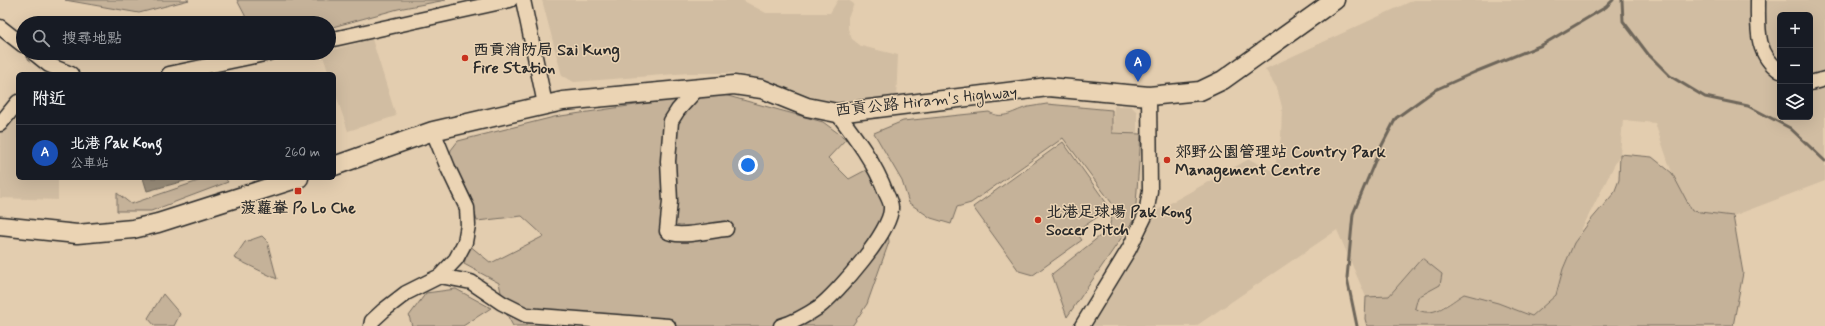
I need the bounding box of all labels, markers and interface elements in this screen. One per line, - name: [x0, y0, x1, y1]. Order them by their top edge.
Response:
- map controls: [1777, 12, 1813, 120]
- button: +: [1777, 12, 1813, 48]
- search box: [16, 16, 336, 60]
- icon: search: [30, 27, 52, 49]
- text: 搜尋地點: [62, 29, 122, 49]
- place label: 西貢消防局 Sai Kung Fire Station: [473, 40, 620, 79]
- button: −: [1777, 48, 1813, 84]
- pin: A: [1125, 49, 1151, 82]
- marker: 西貢消防局 Sai Kung Fire Station: [460, 53, 470, 63]
- street label: 西貢公路 Hiram's Highway: [834, 81, 1018, 122]
- button: layers: [1777, 84, 1813, 120]
- text: 附近: [32, 88, 66, 110]
- text: 北港 Pak Kong: [70, 134, 162, 154]
- place label: 郊野公園管理站 Country Park Management Centre: [1175, 142, 1387, 183]
- text: A: [41, 144, 49, 161]
- text: 260 m: [285, 144, 320, 161]
- text: 公車站: [70, 155, 109, 172]
- your location: [738, 155, 758, 175]
- marker: 郊野公園管理站 Country Park Management Centre: [1162, 155, 1172, 165]
- marker: 菠蘿輋 Po Lo Che: [293, 186, 303, 196]
- place label: 菠蘿輋 Po Lo Che: [240, 198, 356, 219]
- place label: 北港足球場 Pak Kong Soccer Pitch: [1046, 202, 1192, 241]
- marker: 北港足球場 Pak Kong Soccer Pitch: [1033, 215, 1043, 225]

